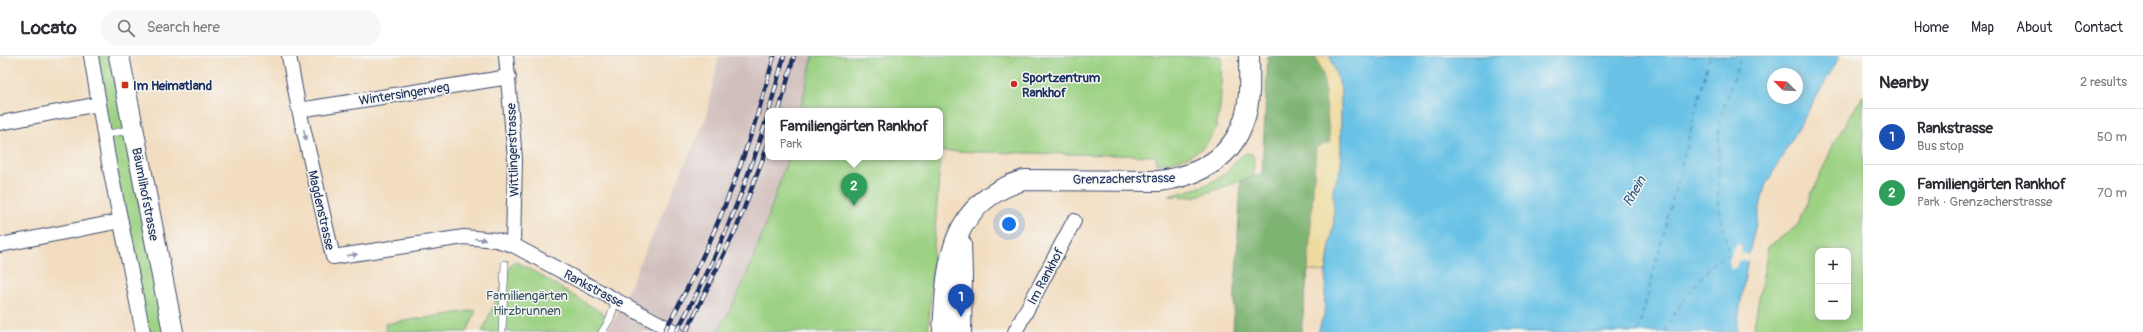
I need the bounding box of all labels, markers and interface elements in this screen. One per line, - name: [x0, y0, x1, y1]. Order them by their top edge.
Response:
- search box: [101, 10, 381, 46]
- text: Locato: [20, 16, 77, 40]
- icon: search: [115, 17, 137, 39]
- text: Search here: [147, 18, 220, 37]
- text: Home: [1914, 19, 1949, 36]
- text: Map: [1971, 19, 1994, 36]
- text: About: [2016, 19, 2052, 36]
- text: Contact: [2074, 19, 2123, 36]
- north arrow: [1767, 68, 1803, 104]
- place label: Sportzentrum Rankhof: [1022, 70, 1101, 101]
- text: Nearby: [1879, 72, 1928, 93]
- text: 2 results: [2080, 74, 2127, 90]
- place label: Im Heimatland: [133, 78, 212, 94]
- street label: Wintersingerweg: [358, 79, 451, 109]
- marker: Sportzentrum Rankhof: [1009, 79, 1019, 89]
- marker: Im Heimatland: [120, 80, 130, 90]
- street label: Wittlingerstrasse: [503, 102, 523, 197]
- popup: [765, 108, 943, 160]
- text: Familiengärten Rankhof: [780, 117, 928, 136]
- text: Rankstrasse: [1917, 119, 1993, 138]
- one-way arrow: [302, 129, 308, 142]
- text: 1: [1889, 129, 1895, 145]
- text: 50 m: [2097, 129, 2127, 145]
- text: Park: [780, 136, 802, 152]
- text: Bus stop: [1917, 138, 1964, 154]
- street label: Bäumlihofstrasse: [128, 146, 162, 243]
- street label: Magdenstrasse: [304, 169, 338, 252]
- street label: Grenzacherstrasse: [1072, 170, 1176, 188]
- water label: Rhein: [1619, 172, 1650, 209]
- pin: 2: [841, 173, 867, 206]
- text: Familiengärten Rankhof: [1917, 175, 2066, 194]
- text: 2: [1888, 185, 1896, 201]
- text: 70 m: [2097, 185, 2127, 201]
- text: Park · Grenzacherstrasse: [1917, 194, 2052, 210]
- your location: [999, 214, 1019, 234]
- one-way arrow: [474, 235, 486, 242]
- street label: Im Rankhof: [1024, 245, 1068, 308]
- map controls: [1815, 248, 1851, 320]
- button: +: [1815, 248, 1851, 284]
- one-way arrow: [346, 252, 358, 258]
- street label: Rankstrasse: [561, 266, 627, 312]
- pin: 1: [948, 284, 974, 317]
- button: −: [1815, 284, 1851, 320]
- park label: Familiengärten Hirzbrunnen: [486, 288, 568, 319]

